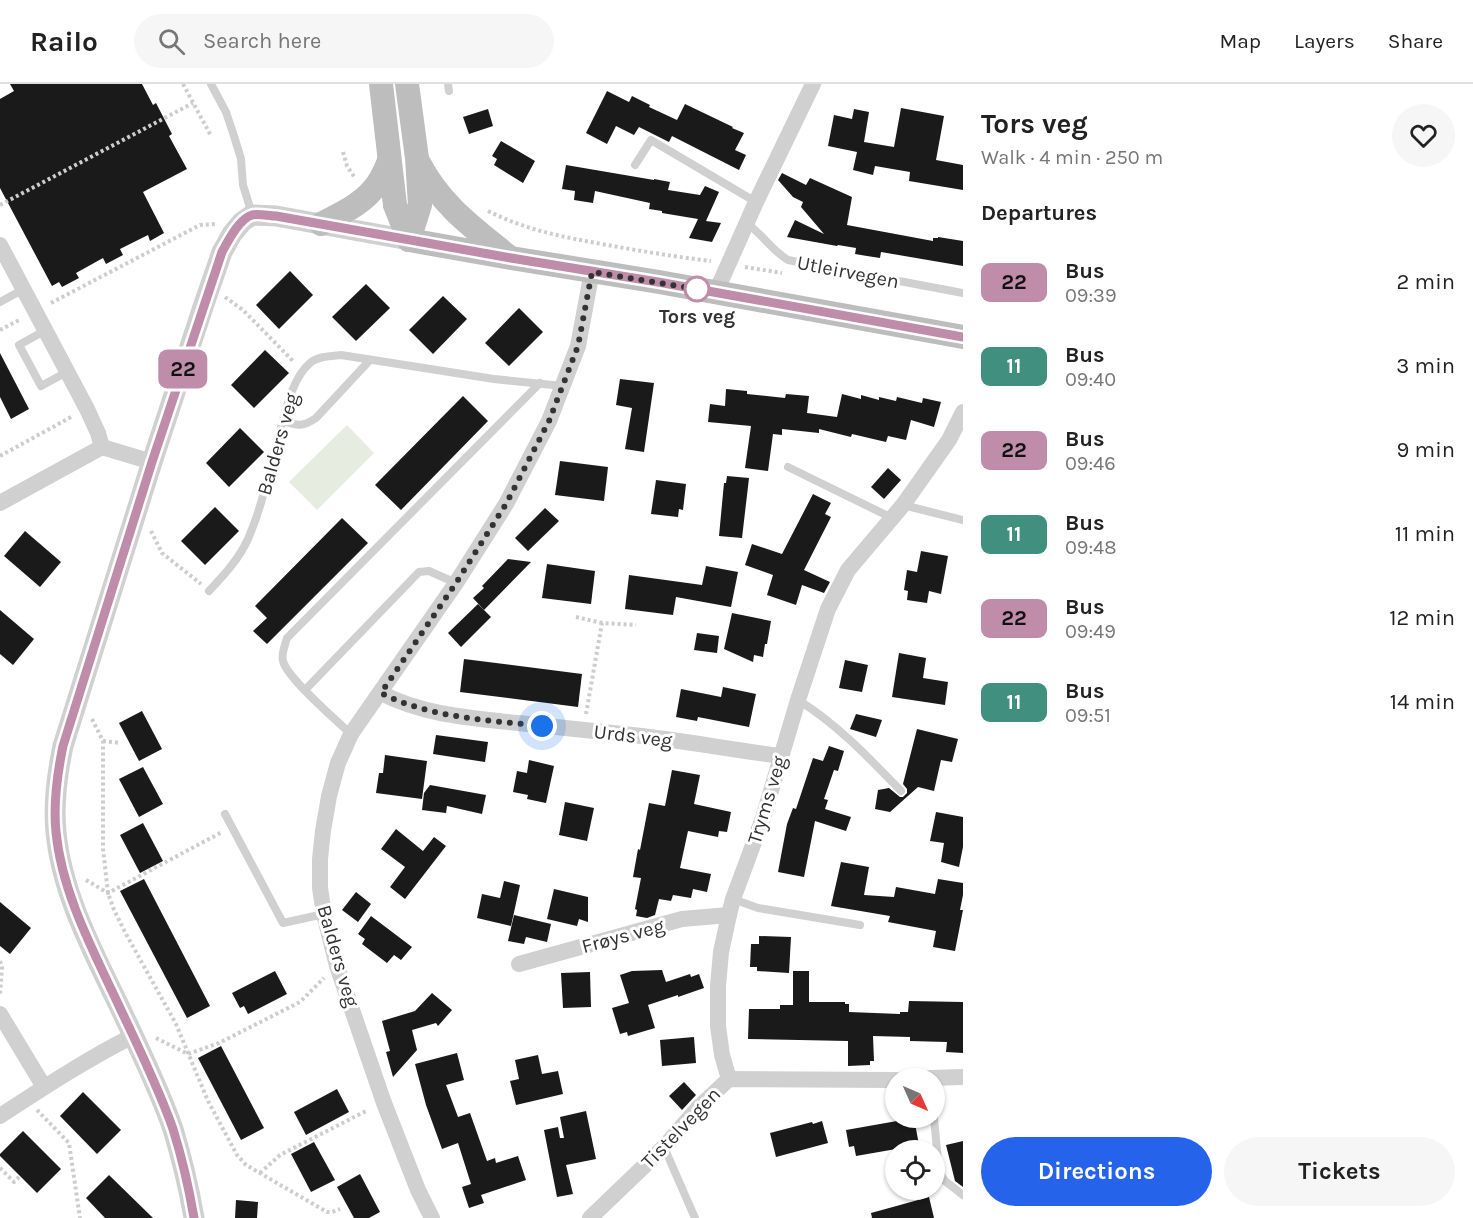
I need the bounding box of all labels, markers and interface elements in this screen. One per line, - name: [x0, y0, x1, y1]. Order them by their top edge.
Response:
- search box: [134, 14, 554, 68]
- text: Railo: [30, 25, 98, 58]
- icon: search: [155, 25, 188, 58]
- text: Search here: [203, 28, 321, 54]
- text: Map: [1219, 29, 1261, 53]
- text: Layers: [1294, 29, 1355, 53]
- text: Share: [1388, 29, 1443, 53]
- button: heart: [1392, 104, 1455, 167]
- text: Tors veg: [981, 107, 1088, 140]
- text: Walk · 4 min · 250 m: [981, 146, 1163, 169]
- text: Departures: [981, 200, 1097, 226]
- street label: Utleirvegen: [795, 251, 901, 293]
- text: Bus: [1065, 258, 1105, 284]
- text: 2 min: [1397, 269, 1455, 295]
- text: 22: [1001, 270, 1027, 294]
- marker: Tors veg: [684, 276, 710, 302]
- text: 09:39: [1065, 284, 1117, 307]
- place label: Tors veg: [659, 305, 735, 328]
- text: Bus: [1065, 342, 1105, 368]
- line badge: 22: [156, 350, 210, 388]
- text: 3 min: [1396, 353, 1455, 379]
- text: 11: [1007, 354, 1021, 378]
- text: 22: [170, 357, 196, 381]
- text: 09:40: [1065, 368, 1116, 391]
- street label: Balders veg: [252, 390, 304, 498]
- text: Bus: [1065, 426, 1105, 452]
- text: 9 min: [1397, 437, 1455, 463]
- text: 22: [1001, 438, 1027, 462]
- text: 09:46: [1065, 452, 1116, 475]
- text: Bus: [1065, 510, 1105, 536]
- text: 11 min: [1395, 521, 1455, 547]
- text: 11: [1007, 522, 1021, 546]
- text: 09:48: [1065, 536, 1117, 559]
- text: Bus: [1065, 594, 1105, 620]
- text: 12 min: [1389, 605, 1455, 631]
- text: 22: [1001, 606, 1027, 630]
- text: 09:49: [1065, 620, 1116, 643]
- text: Bus: [1065, 678, 1105, 704]
- text: 14 min: [1390, 689, 1455, 715]
- text: 11: [1007, 690, 1021, 714]
- text: 09:51: [1065, 704, 1111, 727]
- your location: [527, 711, 557, 741]
- street label: Urds veg: [592, 720, 674, 752]
- street label: Tryms veg: [743, 753, 791, 847]
- street label: Balders veg: [312, 902, 364, 1010]
- street label: Frøys veg: [579, 914, 667, 958]
- north arrow: [885, 1068, 945, 1128]
- map controls: [885, 1068, 945, 1200]
- street label: Tistelvegen: [637, 1083, 725, 1173]
- button: Directions: [981, 1137, 1212, 1206]
- button: Tickets: [1224, 1137, 1455, 1206]
- button: locate: [885, 1140, 945, 1200]

